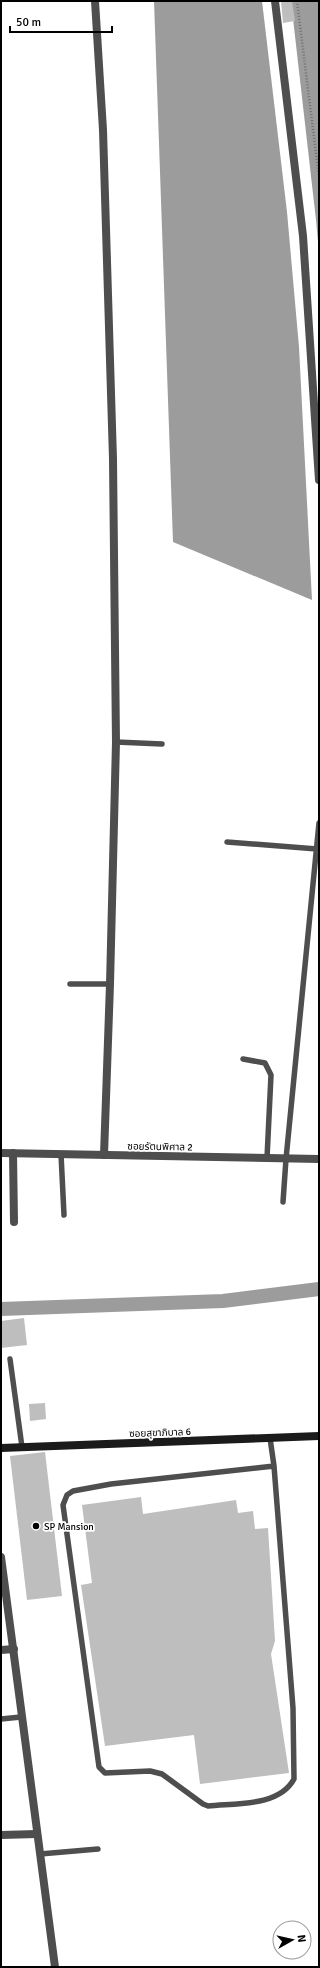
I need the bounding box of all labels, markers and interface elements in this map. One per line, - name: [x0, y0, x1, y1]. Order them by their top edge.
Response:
- scale bar: [10, 8, 112, 34]
- text: 50 m: [16, 15, 41, 30]
- street label: ซอยรัตนพิศาล 2: [127, 1140, 193, 1154]
- street label: ซอยสุขาภิบาล 6: [129, 1426, 191, 1440]
- marker: SP Mansion: [31, 1521, 41, 1531]
- place label: SP Mansion: [44, 1521, 94, 1533]
- north arrow: [272, 1920, 312, 1960]
- text: N: [294, 1934, 308, 1943]

